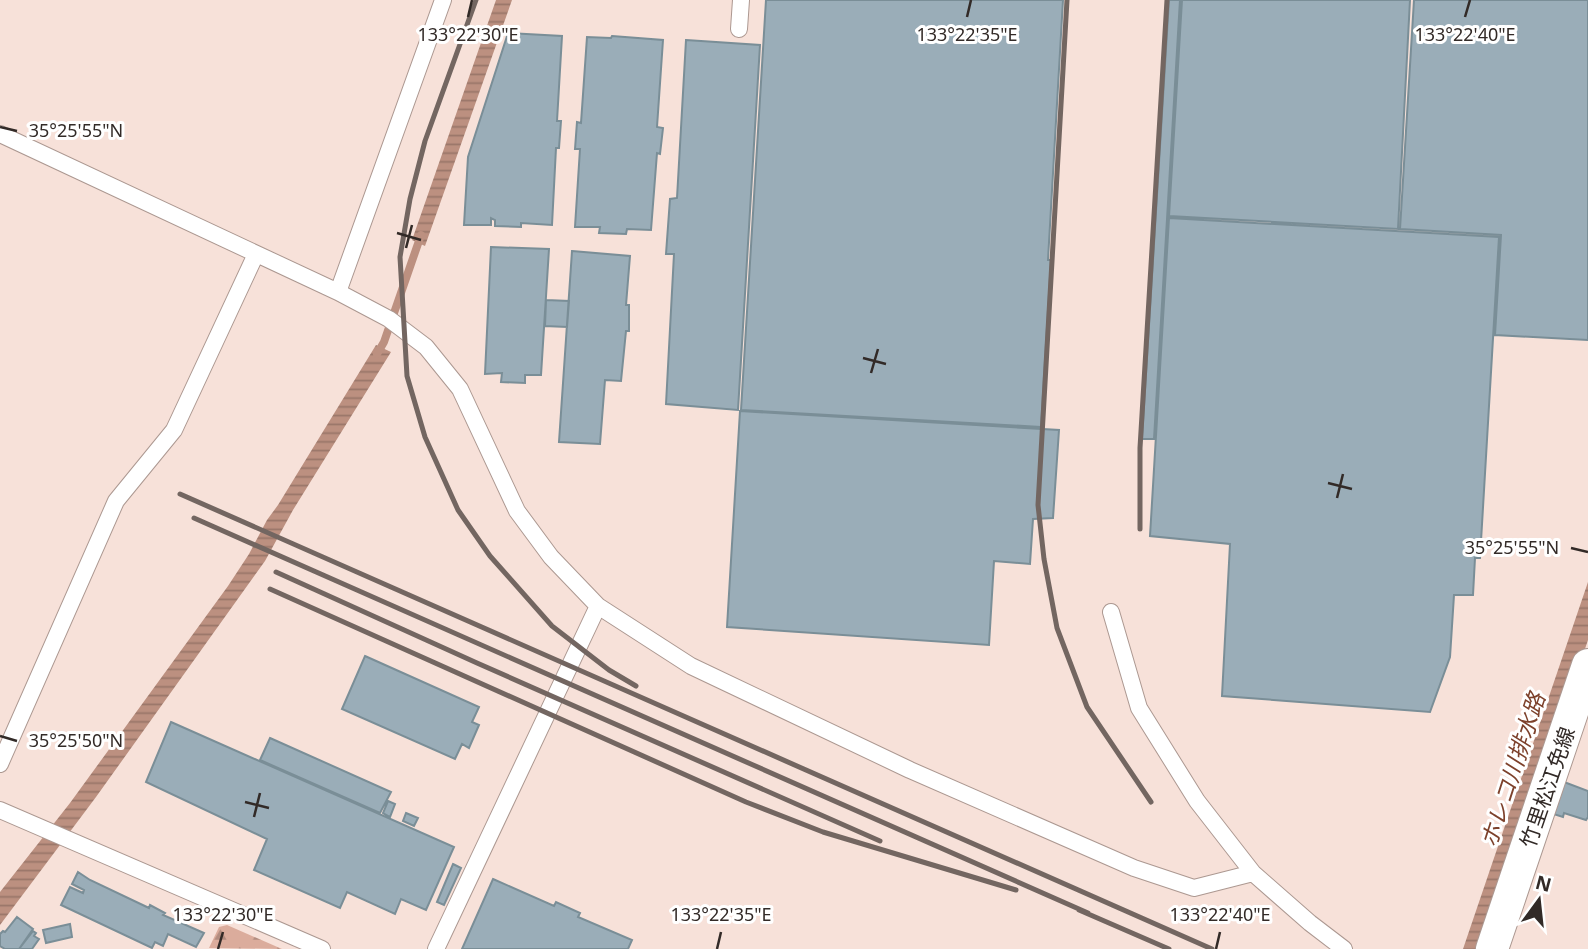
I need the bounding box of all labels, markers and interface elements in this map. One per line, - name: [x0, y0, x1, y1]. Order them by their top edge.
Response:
- text: 133°22'30"E: [417, 22, 519, 46]
- text: 133°22'35"E: [916, 22, 1018, 46]
- text: 133°22'40"E: [1414, 22, 1516, 46]
- text: 35°25'55"N: [29, 118, 123, 142]
- text: 35°25'55"N: [1465, 535, 1559, 559]
- water label: ホレコ川排水路: [1472, 687, 1553, 852]
- street label: 竹里松江免線: [1513, 723, 1581, 851]
- text: 35°25'50"N: [29, 728, 123, 752]
- north arrow: [1504, 865, 1574, 935]
- text: N: [1533, 869, 1554, 898]
- text: 133°22'30"E: [172, 902, 274, 926]
- text: 133°22'35"E: [670, 902, 772, 926]
- text: 133°22'40"E: [1169, 902, 1271, 926]

